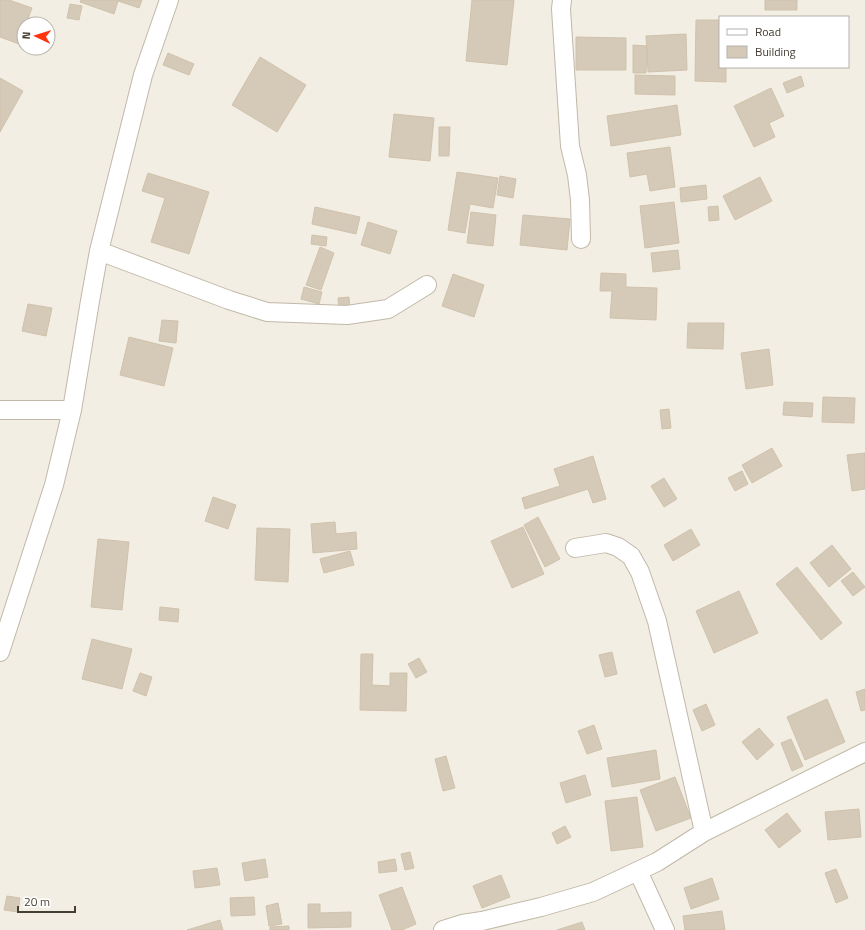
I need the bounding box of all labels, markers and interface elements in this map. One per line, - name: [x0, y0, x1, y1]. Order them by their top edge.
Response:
- north arrow: [16, 16, 56, 56]
- legend: [719, 16, 849, 68]
- text: Road: [755, 22, 781, 41]
- text: N: [18, 31, 34, 40]
- text: Building: [755, 42, 796, 61]
- scale bar: [18, 888, 75, 914]
- text: 20 m: [24, 892, 50, 911]

